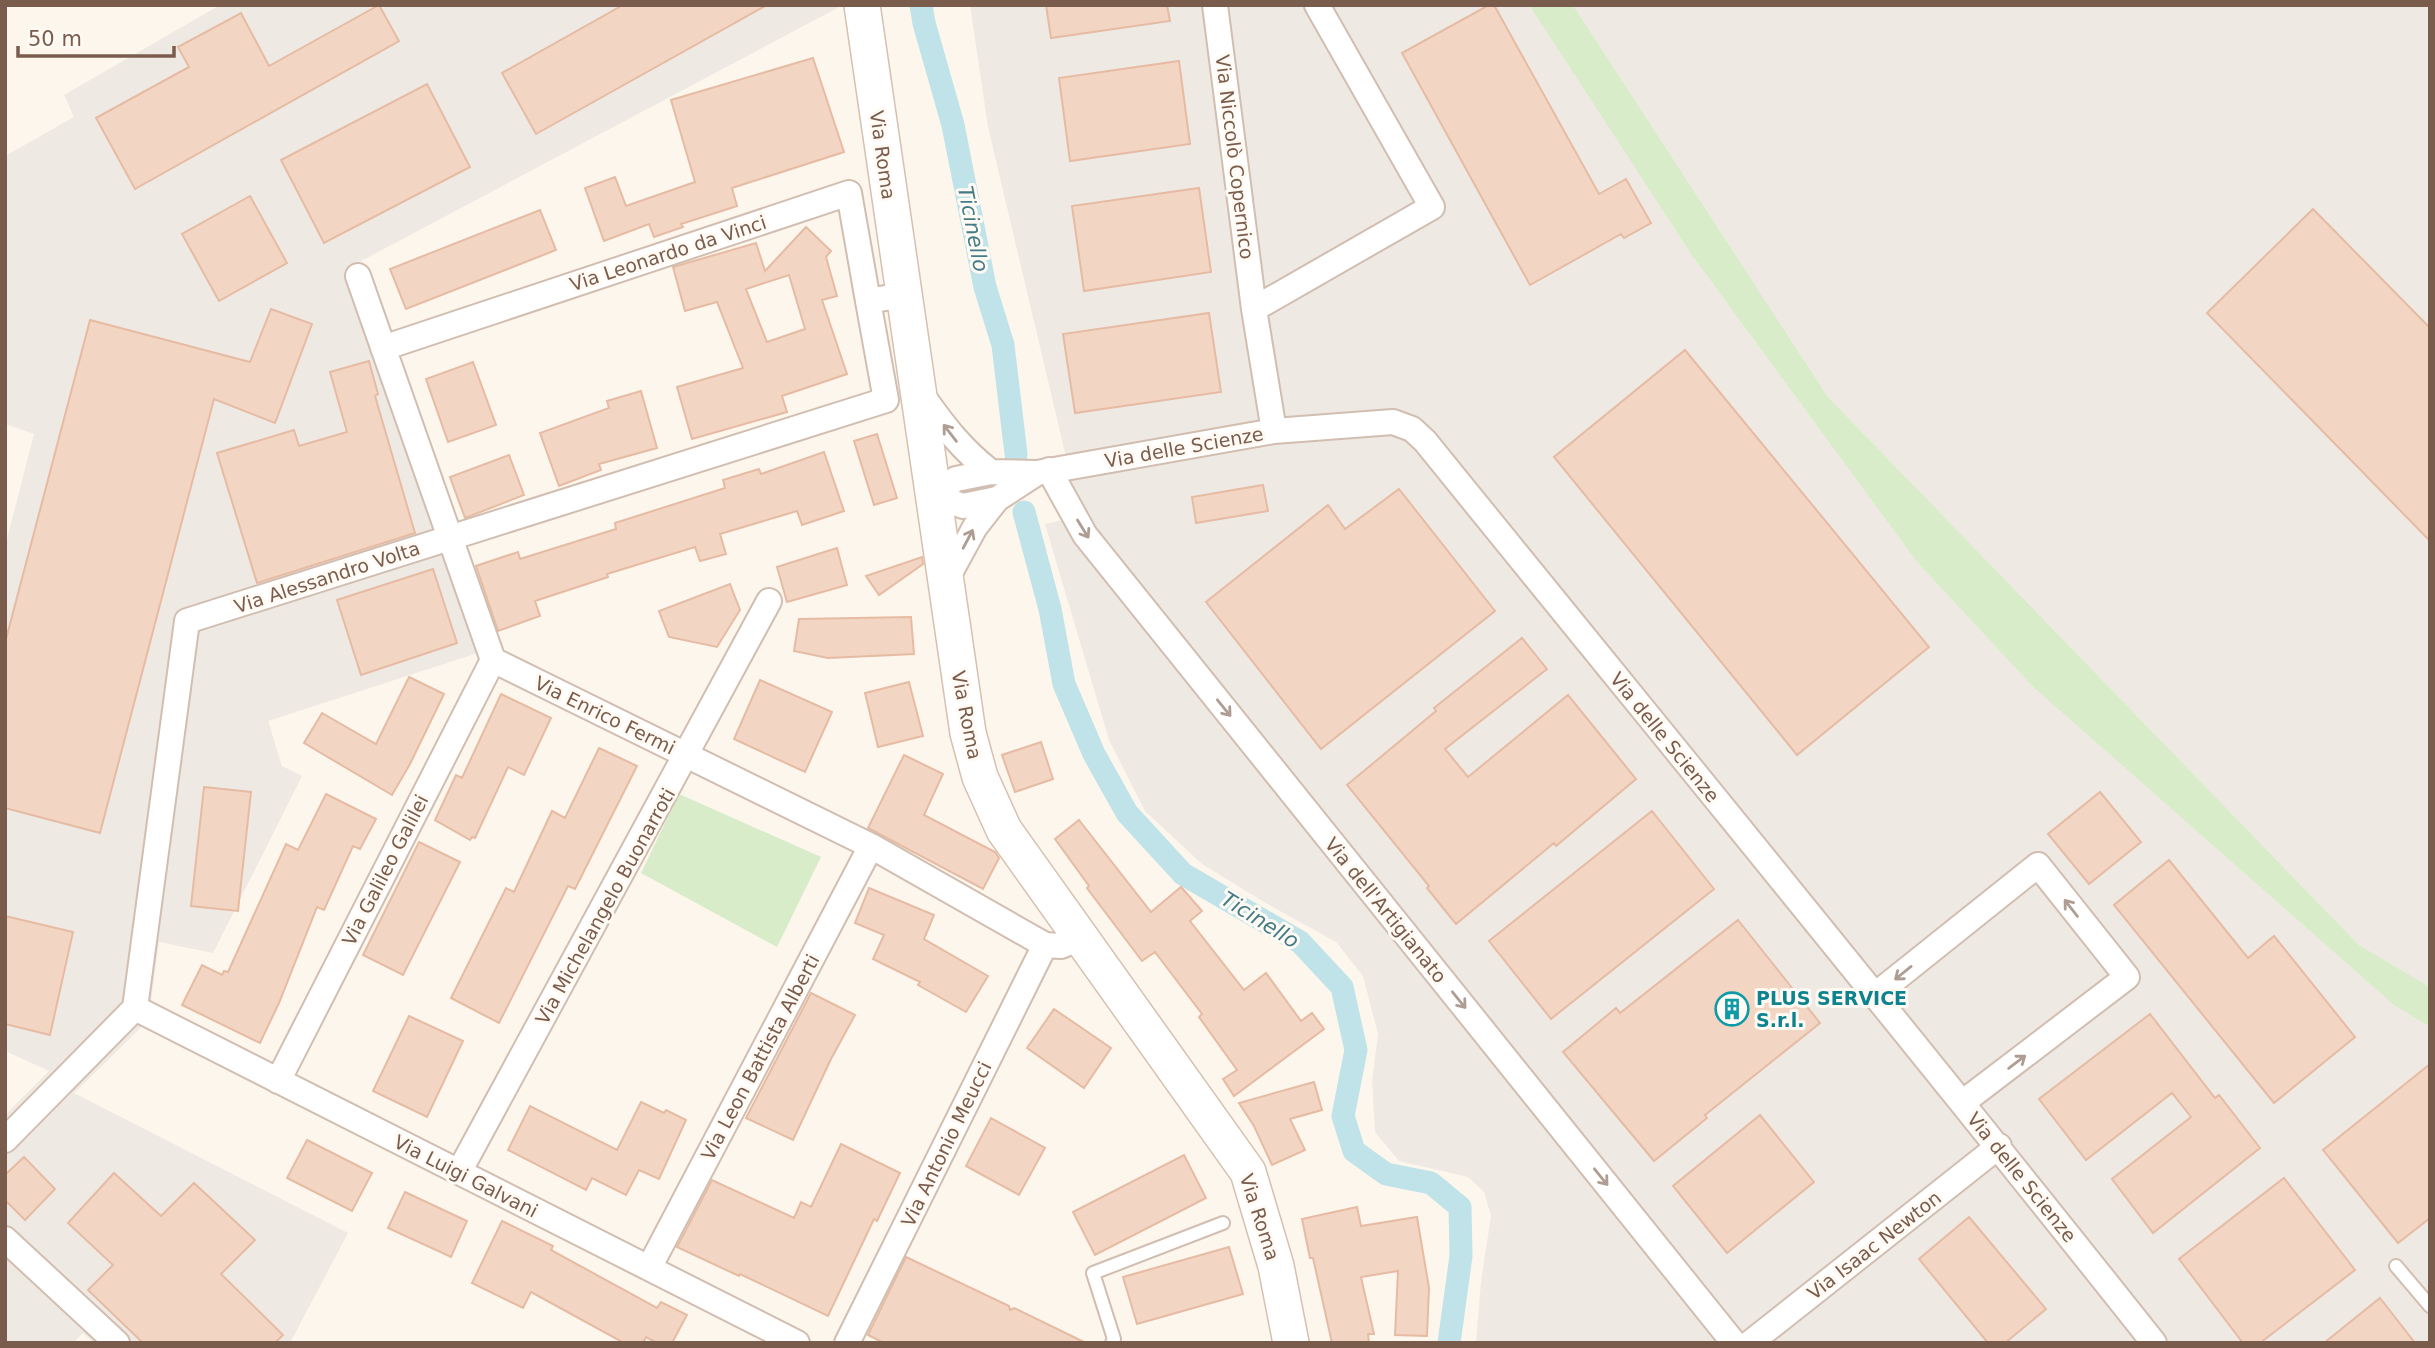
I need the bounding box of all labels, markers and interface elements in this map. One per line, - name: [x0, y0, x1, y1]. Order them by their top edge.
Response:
- scale bar: [18, 14, 173, 58]
- text: 50 m: [28, 27, 82, 51]
- street label: Via Niccolò Copernico: [1212, 53, 1258, 261]
- street label: Via Roma: [866, 109, 900, 201]
- water label: Ticinello: [953, 184, 993, 274]
- street label: Via Leonardo da Vinci: [567, 211, 769, 295]
- street label: Via delle Scienze: [1103, 422, 1265, 472]
- one-way arrow: [942, 424, 957, 443]
- one-way arrow: [1076, 519, 1090, 539]
- one-way arrow: [962, 529, 975, 550]
- street label: Via Alessandro Volta: [232, 537, 422, 617]
- street label: Via delle Scienze: [1606, 668, 1724, 806]
- street label: Via Roma: [948, 669, 986, 761]
- street label: Via Enrico Fermi: [531, 671, 679, 759]
- one-way arrow: [1217, 698, 1232, 716]
- street label: Via Michelangelo Buonarroti: [531, 784, 679, 1028]
- street label: Via Galileo Galilei: [337, 791, 433, 949]
- street label: Via dell'Artigianato: [1321, 833, 1451, 987]
- water label: Ticinello: [1217, 887, 1303, 953]
- one-way arrow: [2064, 900, 2079, 918]
- street label: Via Leon Battista Alberti: [696, 950, 824, 1164]
- one-way arrow: [1894, 965, 1913, 980]
- place label: PLUS SERVICE S.r.l.: [1756, 987, 1907, 1031]
- one-way arrow: [1451, 990, 1466, 1008]
- building icon: PLUS SERVICE S.r.l.: [1713, 990, 1751, 1028]
- one-way arrow: [2007, 1054, 2025, 1069]
- street label: Via Antonio Meucci: [896, 1058, 996, 1230]
- street label: Via delle Scienze: [1963, 1108, 2081, 1246]
- street label: Via Luigi Galvani: [390, 1130, 542, 1222]
- one-way arrow: [1593, 1168, 1609, 1186]
- street label: Via Roma: [1236, 1171, 1284, 1263]
- street label: Via Isaac Newton: [1803, 1186, 1945, 1304]

